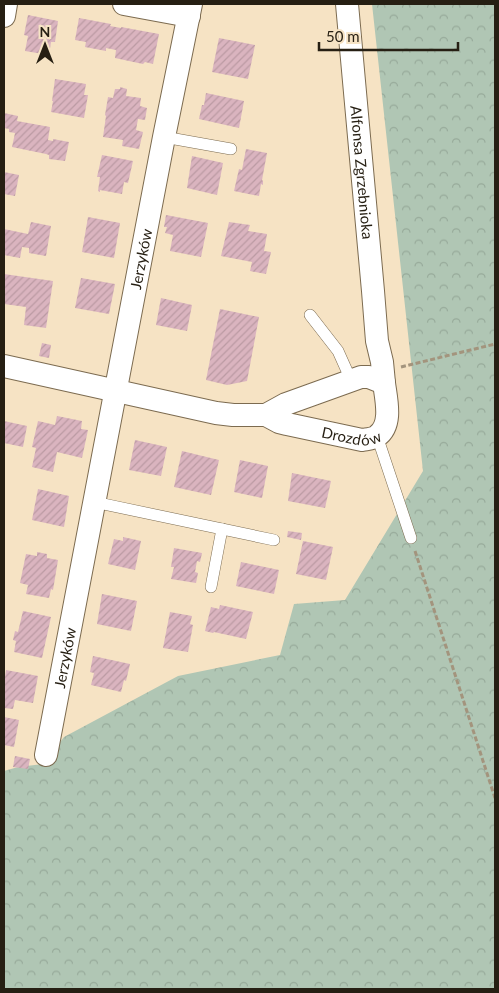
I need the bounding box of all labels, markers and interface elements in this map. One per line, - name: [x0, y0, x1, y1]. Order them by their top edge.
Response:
- north arrow: [20, 20, 70, 70]
- scale bar: [319, 20, 458, 52]
- text: N: [40, 23, 50, 40]
- text: 50 m: [326, 27, 360, 45]
- street label: Alfonsa Zgrzebnioka: [347, 105, 377, 240]
- street label: Jerzyków: [126, 227, 155, 291]
- street label: Drozdów: [320, 423, 384, 449]
- street label: Jerzyków: [50, 626, 79, 690]

